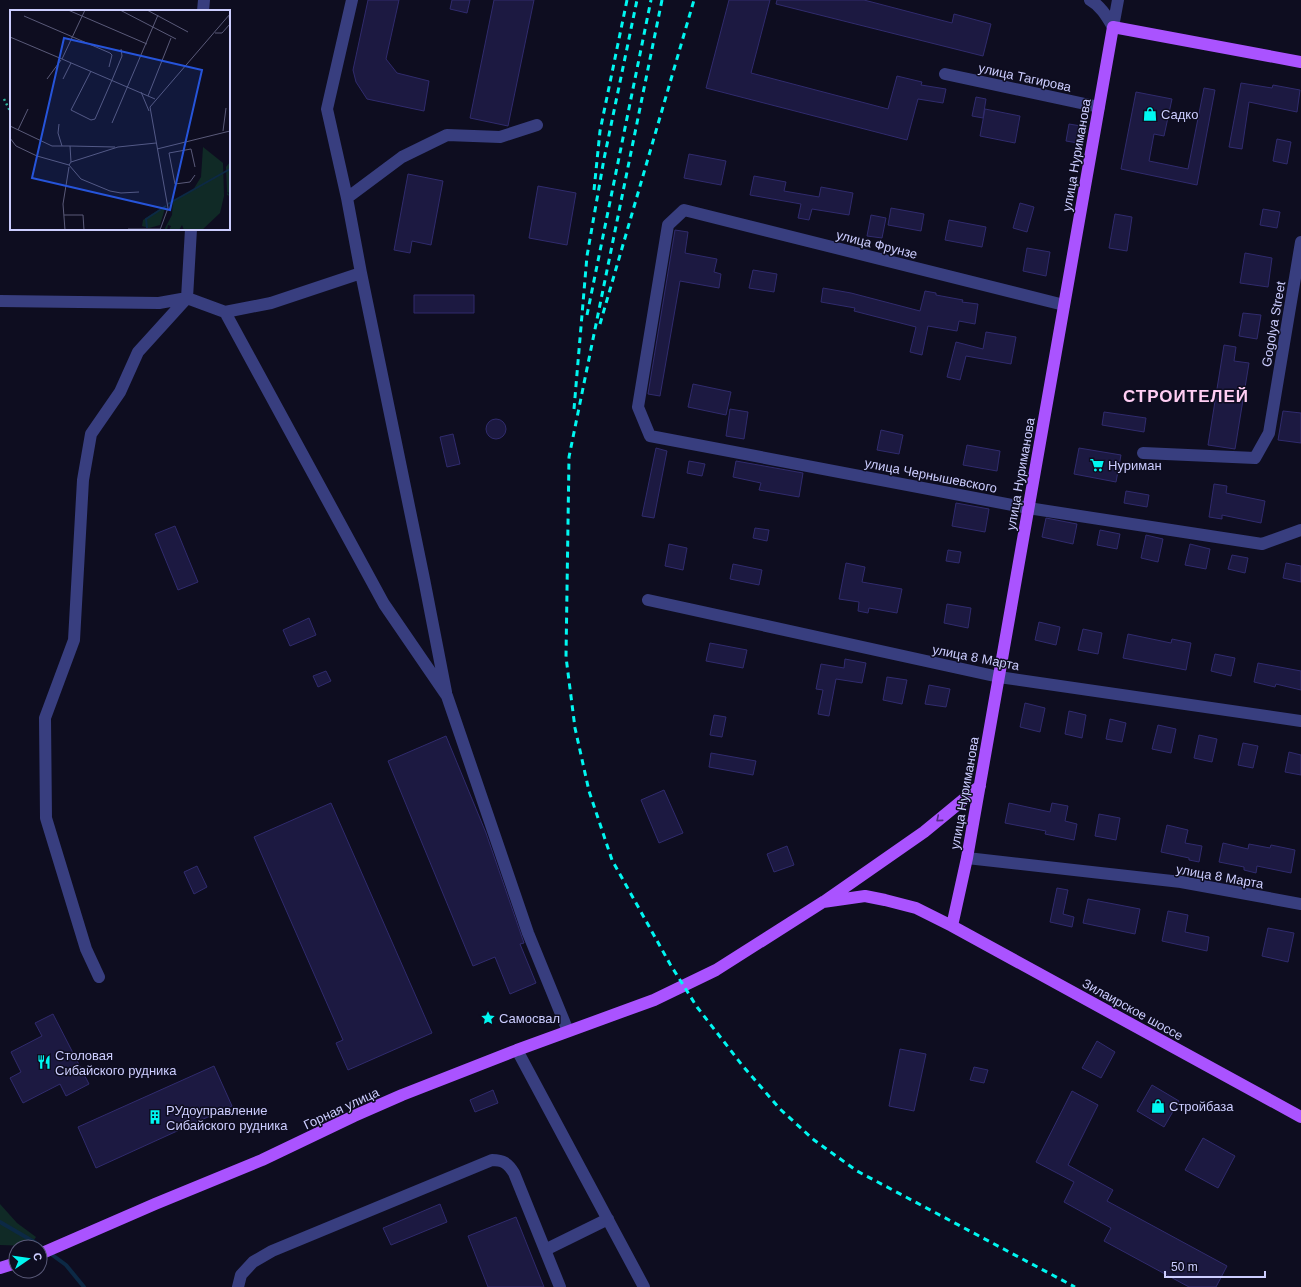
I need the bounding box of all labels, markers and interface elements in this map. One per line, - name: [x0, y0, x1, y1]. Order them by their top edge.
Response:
- inset map: [10, 10, 230, 230]
- street label: улица Тагирова: [977, 60, 1073, 95]
- street label: улица Нуриманова: [1059, 97, 1094, 213]
- shop icon: Садко: [1142, 106, 1158, 122]
- place label: Садко: [1161, 107, 1198, 122]
- street label: улица Фрунзе: [835, 227, 919, 262]
- street label: Gogolya Street: [1259, 280, 1288, 368]
- district label: СТРОИТЕЛЕЙ: [1123, 387, 1249, 406]
- street label: улица Нуриманова: [1003, 416, 1038, 532]
- street label: улица Чернышевского: [863, 455, 998, 496]
- supermarket icon: Нуриман: [1089, 457, 1105, 473]
- place label: Нуриман: [1108, 458, 1162, 473]
- street label: улица 8 Марта: [931, 642, 1021, 673]
- street label: улица Нуриманова: [947, 735, 982, 851]
- one-way arrow: [936, 815, 943, 822]
- street label: улица 8 Марта: [1175, 861, 1265, 892]
- street label: Зилаирское шоссе: [1080, 976, 1186, 1043]
- place icon: Самосвал: [480, 1010, 496, 1026]
- place label: Самосвал: [499, 1011, 560, 1026]
- place label: Столовая Сибайского рудника: [55, 1048, 177, 1078]
- restaurant icon: Столовая Сибайского рудника: [36, 1054, 52, 1070]
- street label: Горная улица: [301, 1084, 382, 1132]
- shop icon: Стройбаза: [1150, 1098, 1166, 1114]
- place label: Стройбаза: [1169, 1099, 1234, 1114]
- place label: РУдоуправление Сибайского рудника: [166, 1103, 288, 1133]
- building icon: РУдоуправление Сибайского рудника: [147, 1109, 163, 1125]
- north arrow: [8, 1239, 48, 1279]
- text: С: [31, 1252, 44, 1262]
- scale bar: [1165, 1253, 1265, 1279]
- text: 50 m: [1171, 1260, 1198, 1274]

